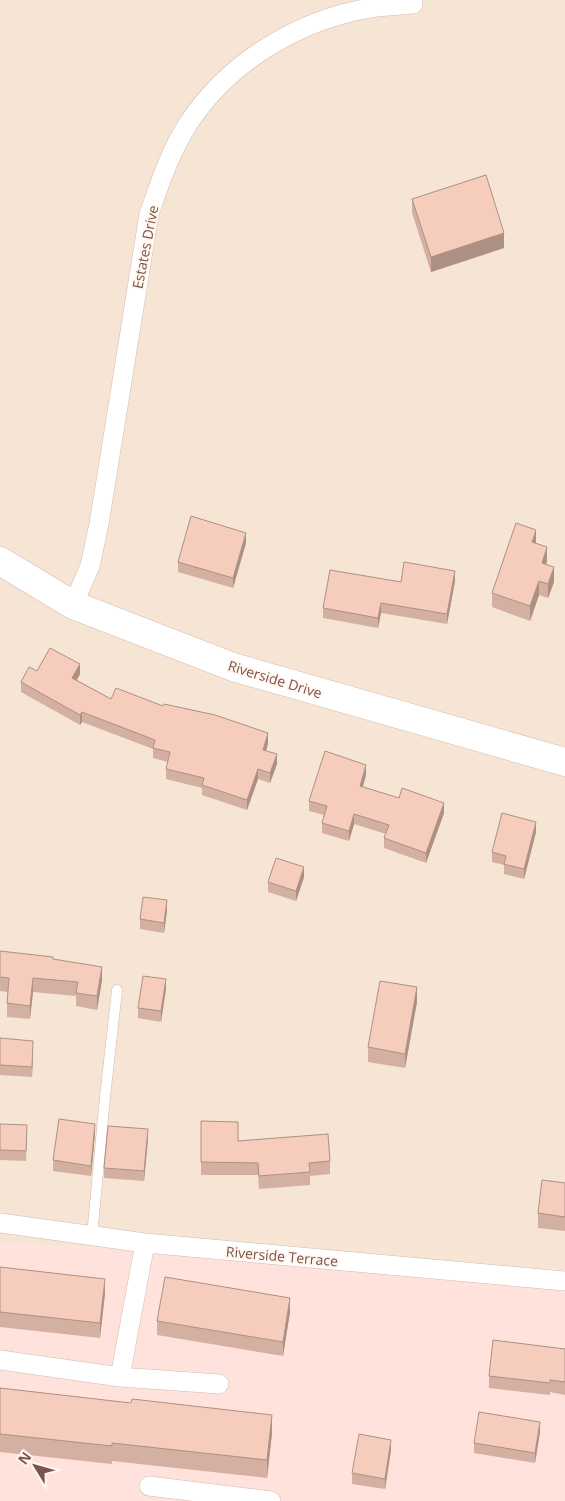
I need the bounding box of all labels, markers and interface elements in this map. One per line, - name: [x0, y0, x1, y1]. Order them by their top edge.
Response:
- street label: Estates Drive: [128, 204, 162, 290]
- street label: Riverside Drive: [226, 656, 324, 702]
- street label: Riverside Terrace: [225, 1242, 339, 1270]
- north arrow: [10, 1441, 60, 1491]
- text: N: [13, 1448, 35, 1468]

